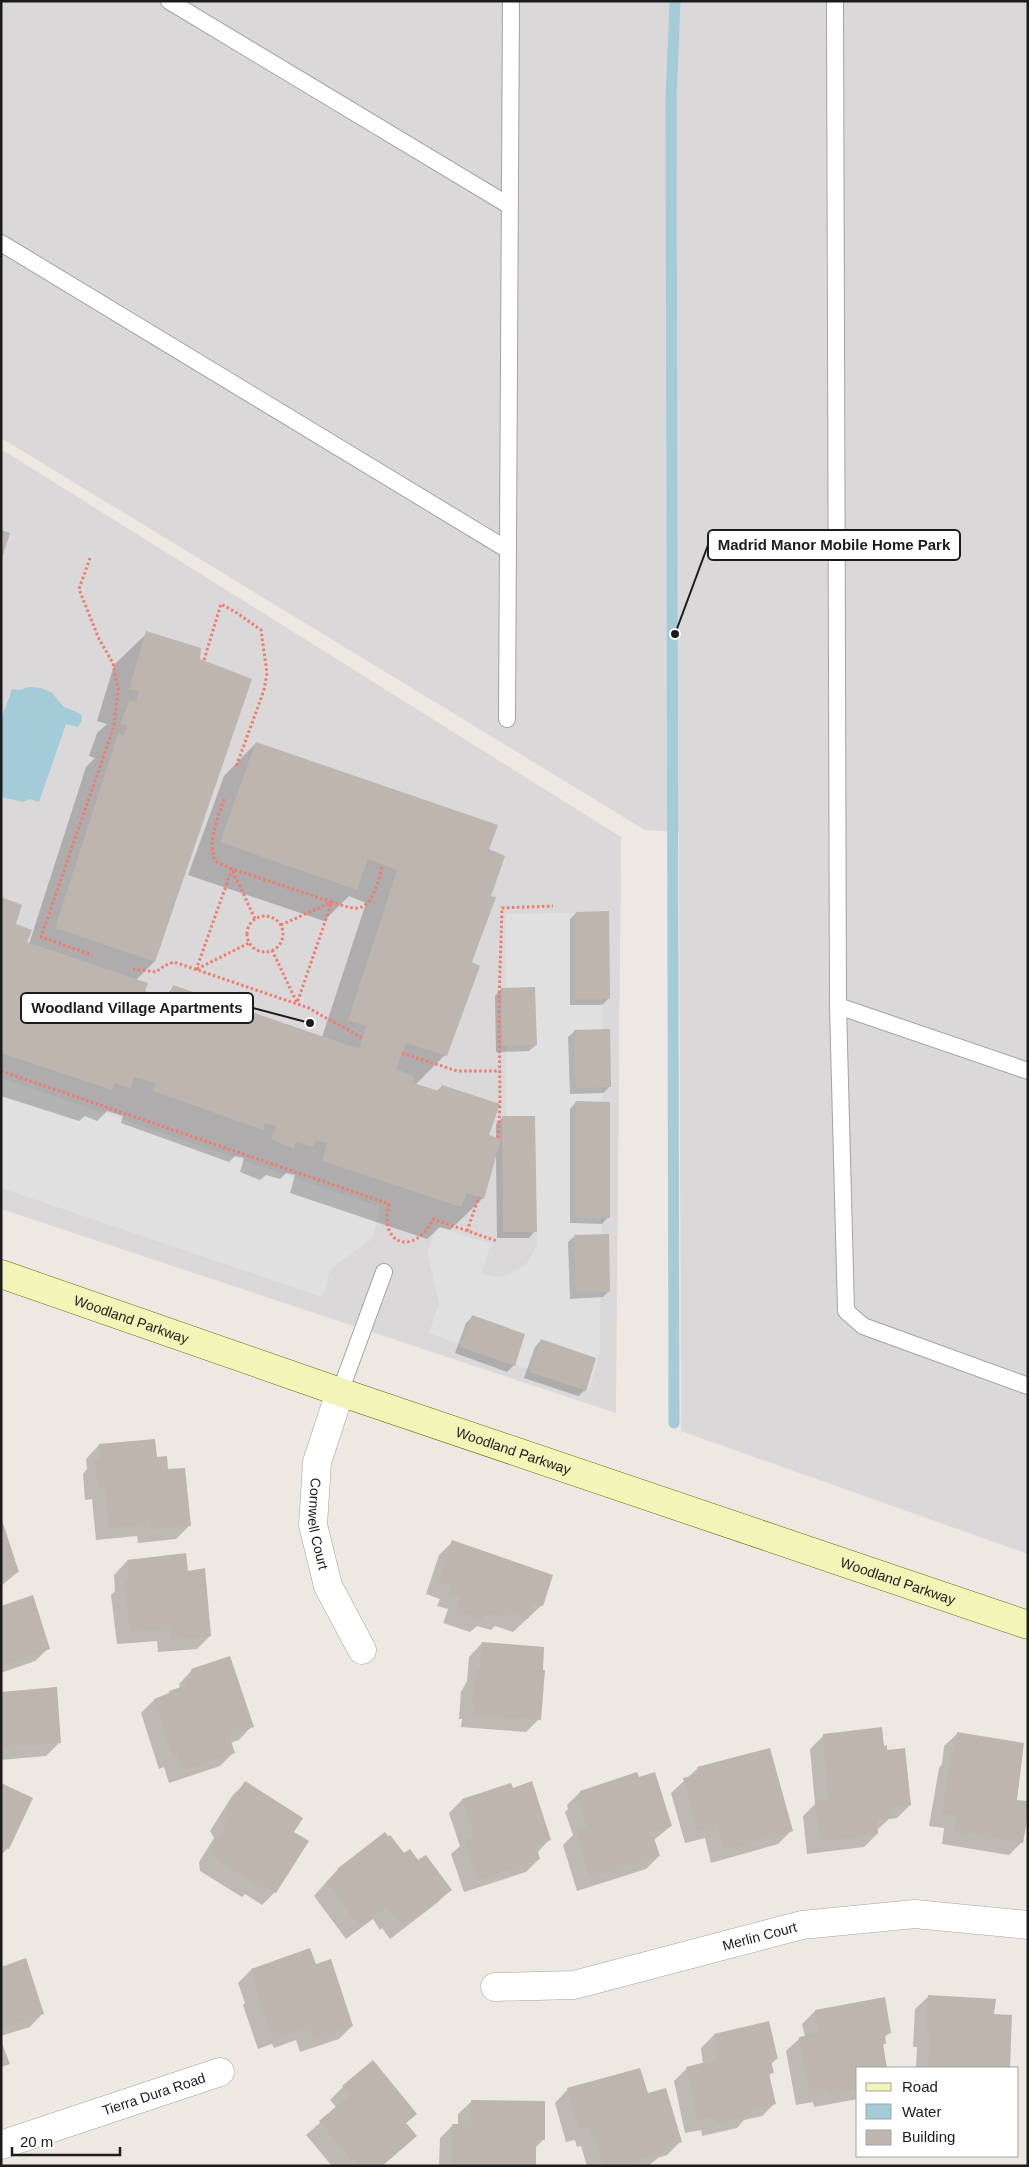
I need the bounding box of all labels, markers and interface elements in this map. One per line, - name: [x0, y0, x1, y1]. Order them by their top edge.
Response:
- callout: Madrid Manor Mobile Home Park: [708, 530, 960, 560]
- text: Madrid Manor Mobile Home Park: [718, 536, 951, 553]
- callout: Woodland Village Apartments: [21, 993, 253, 1023]
- text: Woodland Village Apartments: [31, 999, 243, 1016]
- street label: Woodland Parkway: [72, 1292, 191, 1347]
- street label: Woodland Parkway: [454, 1424, 573, 1478]
- street label: Cornwell Court: [305, 1477, 332, 1571]
- street label: Woodland Parkway: [838, 1554, 958, 1608]
- street label: Merlin Court: [721, 1919, 799, 1954]
- legend: [856, 2067, 1019, 2157]
- street label: Tierra Dura Road: [100, 2069, 207, 2119]
- text: Road: [902, 2078, 938, 2095]
- text: Water: [902, 2103, 941, 2120]
- scale bar: [12, 2124, 120, 2156]
- text: Building: [902, 2128, 955, 2145]
- text: 20 m: [20, 2133, 53, 2150]

